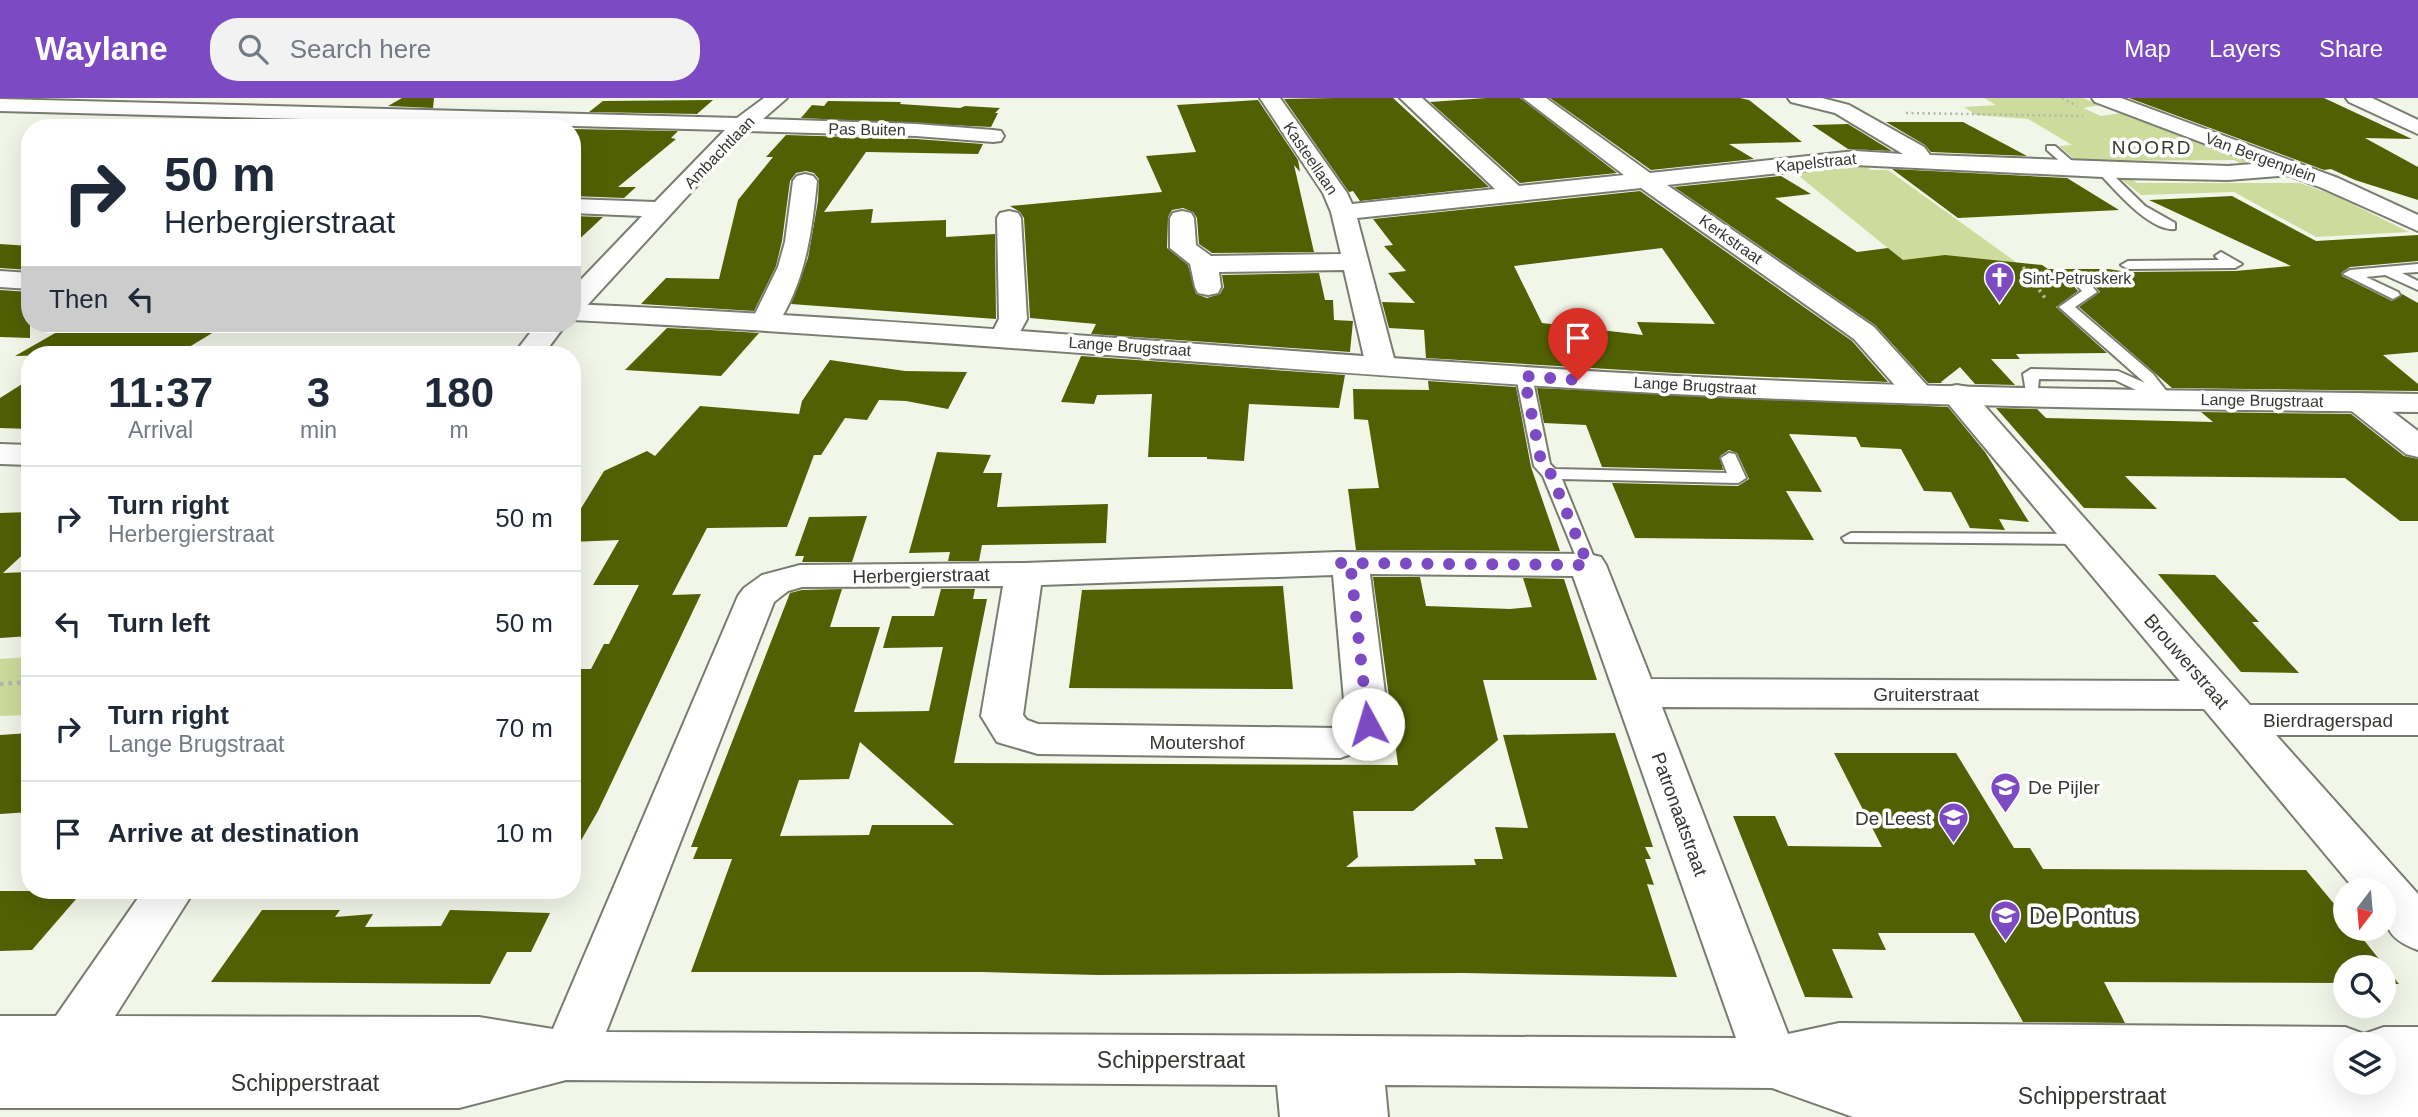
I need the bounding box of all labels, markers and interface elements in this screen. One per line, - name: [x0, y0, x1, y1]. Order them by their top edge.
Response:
- search box: [210, 18, 700, 81]
- text: Waylane: [35, 30, 168, 67]
- icon: search: [234, 30, 272, 68]
- text: Search here: [290, 34, 431, 64]
- text: Map: [2124, 35, 2171, 62]
- text: Layers: [2209, 35, 2281, 62]
- text: Share: [2319, 35, 2383, 62]
- street label: Ambachtlaan: [681, 113, 758, 192]
- street label: Kasteellaan: [1280, 119, 1341, 198]
- street label: Pas Buiten: [828, 120, 906, 139]
- street label: Van Bergenplein: [2203, 129, 2319, 185]
- district label: NOORD: [2112, 137, 2192, 158]
- icon: right: [49, 147, 140, 238]
- text: 50 m: [164, 147, 276, 201]
- street label: Kapelstraat: [1775, 150, 1858, 175]
- text: Herbergierstraat: [164, 204, 395, 240]
- street label: Kerkstraat: [1696, 212, 1766, 268]
- church icon: Sint-Petruskerk: [1982, 261, 2016, 305]
- place label: Sint-Petruskerk: [2022, 270, 2132, 287]
- icon: left: [122, 280, 160, 318]
- text: Then: [49, 284, 108, 314]
- pin: [1548, 308, 1608, 380]
- icon: arrive: [1559, 319, 1597, 357]
- street label: Lange Brugstraat: [1068, 334, 1192, 359]
- text: 11:37: [108, 369, 213, 416]
- text: 3: [307, 369, 330, 416]
- text: 180: [424, 369, 494, 416]
- street label: Lange Brugstraat: [1633, 374, 1757, 397]
- street label: Lange Brugstraat: [2200, 391, 2324, 410]
- text: Arrival: [128, 417, 193, 443]
- text: min: [300, 417, 337, 443]
- text: m: [449, 417, 469, 443]
- text: Turn right: [108, 490, 229, 520]
- icon: right: [49, 500, 87, 538]
- text: 50 m: [495, 503, 553, 533]
- text: Herbergierstraat: [108, 521, 274, 547]
- street label: Herbergierstraat: [852, 564, 991, 587]
- icon: left: [49, 605, 87, 643]
- text: Turn left: [108, 608, 210, 638]
- text: 50 m: [495, 608, 553, 638]
- street label: Brouwerstraat: [2140, 610, 2234, 713]
- street label: Gruiterstraat: [1873, 684, 1980, 705]
- position arrow: [1331, 687, 1405, 761]
- text: Turn right: [108, 700, 229, 730]
- icon: right: [49, 710, 87, 748]
- street label: Bierdragerspad: [2263, 710, 2393, 731]
- text: 70 m: [495, 713, 553, 743]
- text: Lange Brugstraat: [108, 731, 284, 757]
- street label: Moutershof: [1149, 732, 1245, 753]
- street label: Patronaatstraat: [1647, 750, 1712, 879]
- school or university icon: De Pijler: [1988, 770, 2022, 814]
- place label: De Pijler: [2028, 777, 2100, 798]
- school or university icon: De Leest: [1937, 801, 1971, 845]
- place label: De Leest: [1855, 808, 1932, 829]
- icon: arrive: [49, 815, 87, 853]
- text: Arrive at destination: [108, 818, 359, 848]
- text: 10 m: [495, 818, 553, 848]
- north arrow: [2333, 878, 2396, 942]
- map controls: [2333, 878, 2396, 1095]
- school or university icon: De Pontus: [1989, 899, 2023, 943]
- place label: De Pontus: [2029, 903, 2136, 929]
- button: search: [2333, 955, 2396, 1018]
- button: layers: [2333, 1032, 2396, 1095]
- street label: Schipperstraat: [1097, 1047, 1246, 1073]
- street label: Schipperstraat: [231, 1070, 380, 1096]
- street label: Schipperstraat: [2018, 1083, 2167, 1109]

